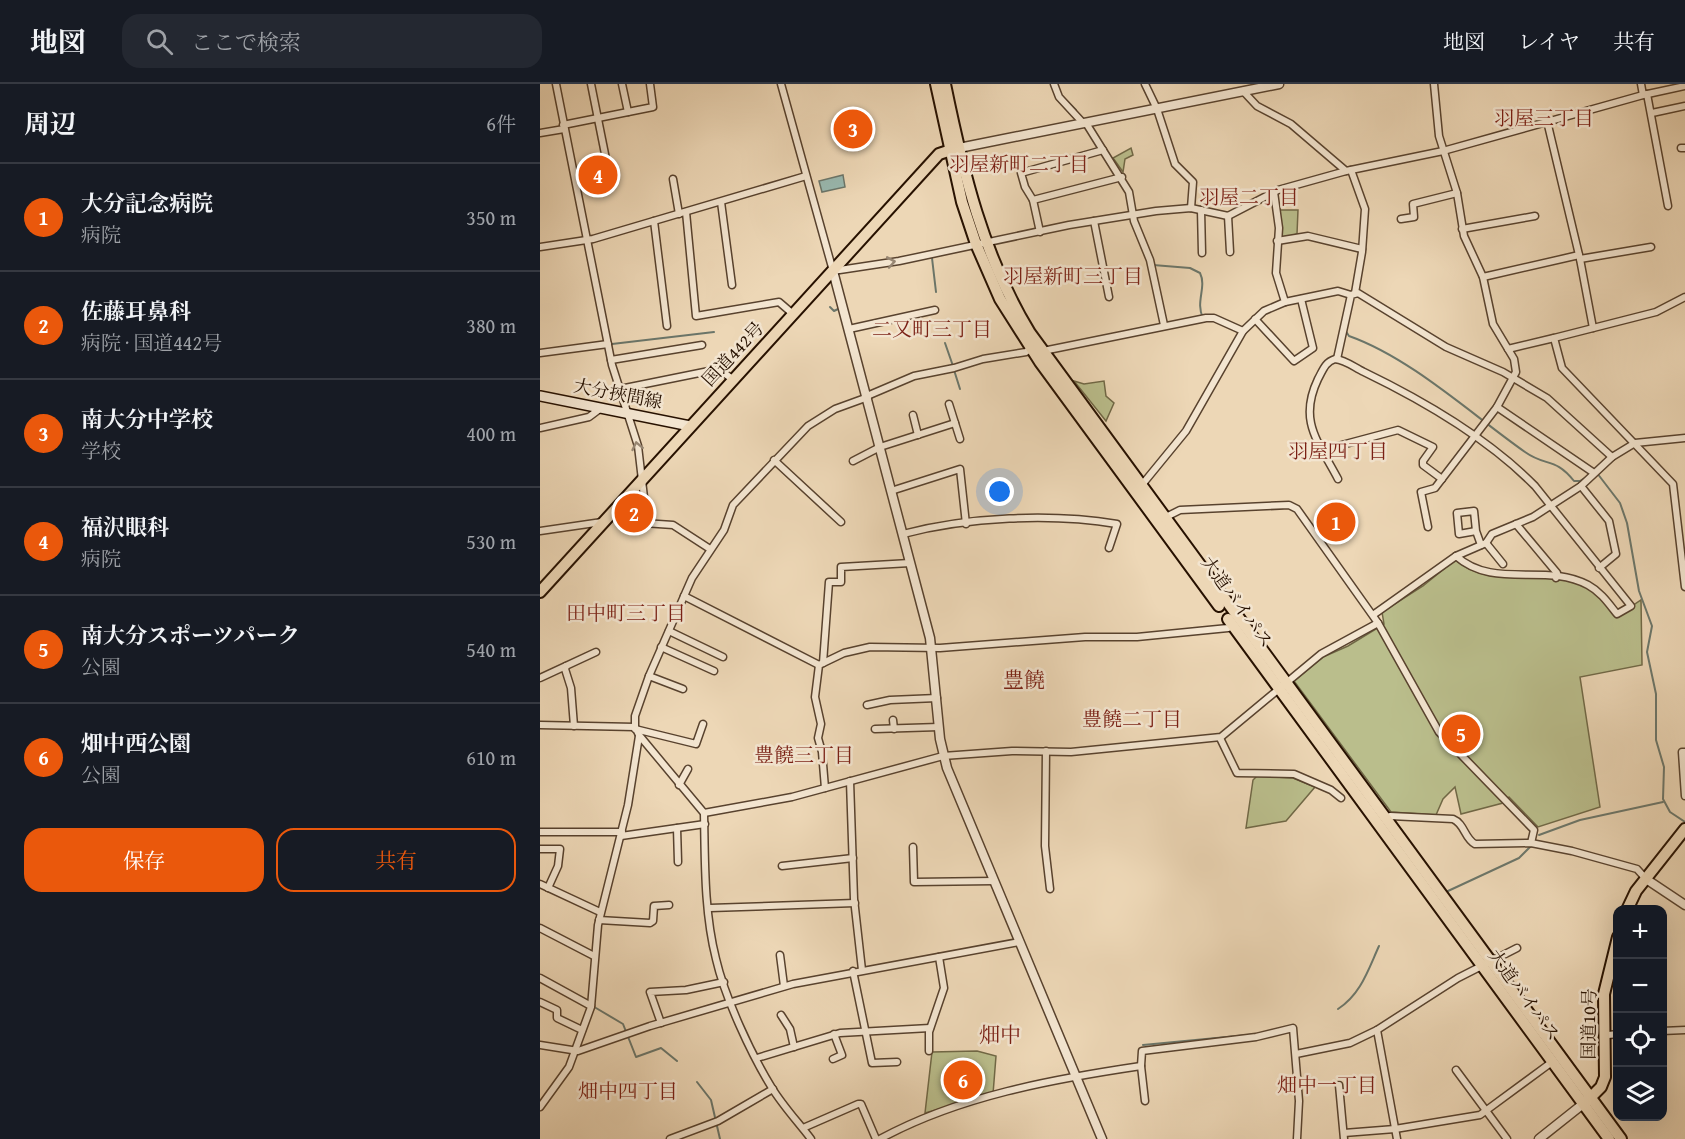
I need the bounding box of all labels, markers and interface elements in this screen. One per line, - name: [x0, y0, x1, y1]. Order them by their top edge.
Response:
- search box: [122, 14, 542, 68]
- text: 地図: [30, 21, 86, 62]
- icon: search: [143, 25, 176, 58]
- text: ここで検索: [191, 26, 301, 58]
- text: 地図: [1443, 26, 1485, 57]
- text: レイヤ: [1518, 26, 1580, 57]
- text: 共有: [1613, 26, 1655, 57]
- district label: 羽屋三丁目: [1494, 103, 1594, 132]
- text: 周辺: [24, 104, 76, 143]
- pin: 3: [834, 106, 872, 152]
- text: 6件: [486, 109, 516, 138]
- district label: 羽屋新町二丁目: [949, 149, 1089, 178]
- pin: 4: [578, 152, 618, 197]
- district label: 羽屋二丁目: [1199, 182, 1299, 211]
- text: 大分記念病院: [81, 187, 213, 219]
- text: 1: [38, 203, 49, 232]
- text: 350 m: [466, 203, 516, 232]
- text: 病院: [81, 220, 121, 249]
- one-way arrow: [885, 256, 895, 269]
- district label: 羽屋新町三丁目: [1003, 261, 1143, 290]
- text: 佐藤耳鼻科: [81, 295, 191, 327]
- text: 2: [38, 311, 49, 340]
- text: 380 m: [466, 311, 516, 340]
- district label: 二又町三丁目: [872, 314, 992, 343]
- street label: 国道442号: [695, 315, 770, 392]
- text: 病院 · 国道442号: [81, 328, 222, 357]
- street label: 大分挾間線: [571, 372, 665, 415]
- text: 南大分中学校: [81, 403, 213, 435]
- text: 3: [38, 419, 49, 448]
- text: 400 m: [466, 419, 516, 448]
- text: 学校: [81, 436, 121, 465]
- district label: 羽屋四丁目: [1288, 436, 1388, 465]
- one-way arrow: [631, 441, 644, 451]
- your location: [985, 477, 1014, 506]
- pin: 2: [614, 490, 653, 536]
- pin: 1: [1316, 500, 1356, 544]
- text: 福沢眼科: [81, 511, 169, 543]
- text: 4: [38, 527, 49, 556]
- text: 530 m: [466, 527, 516, 556]
- text: 病院: [81, 544, 121, 573]
- street label: 大道バイパス: [1195, 550, 1280, 653]
- district label: 田中町三丁目: [566, 598, 686, 627]
- text: 南大分スポーツパーク: [81, 619, 300, 651]
- text: 5: [38, 635, 49, 664]
- text: 540 m: [466, 635, 516, 664]
- text: 公園: [81, 652, 121, 681]
- district label: 豊饒: [1003, 664, 1045, 695]
- district label: 豊饒二丁目: [1082, 704, 1182, 733]
- pin: 5: [1442, 712, 1480, 756]
- text: 畑中西公園: [81, 727, 191, 759]
- district label: 豊饒三丁目: [754, 740, 854, 769]
- text: 6: [38, 743, 49, 772]
- text: 610 m: [466, 743, 516, 772]
- text: 公園: [81, 760, 121, 789]
- button: 保存: [24, 828, 264, 892]
- button: 共有: [276, 828, 516, 892]
- map controls: [1613, 905, 1667, 1121]
- button: +: [1613, 905, 1667, 959]
- street label: 大道バイパス: [1482, 943, 1567, 1046]
- button: −: [1613, 959, 1667, 1013]
- street label: 国道10号: [1574, 988, 1603, 1060]
- button: locate: [1613, 1013, 1667, 1067]
- district label: 畑中: [979, 1019, 1021, 1050]
- pin: 6: [944, 1058, 982, 1102]
- button: layers: [1613, 1067, 1667, 1121]
- district label: 畑中一丁目: [1277, 1070, 1377, 1099]
- district label: 畑中四丁目: [578, 1076, 678, 1105]

